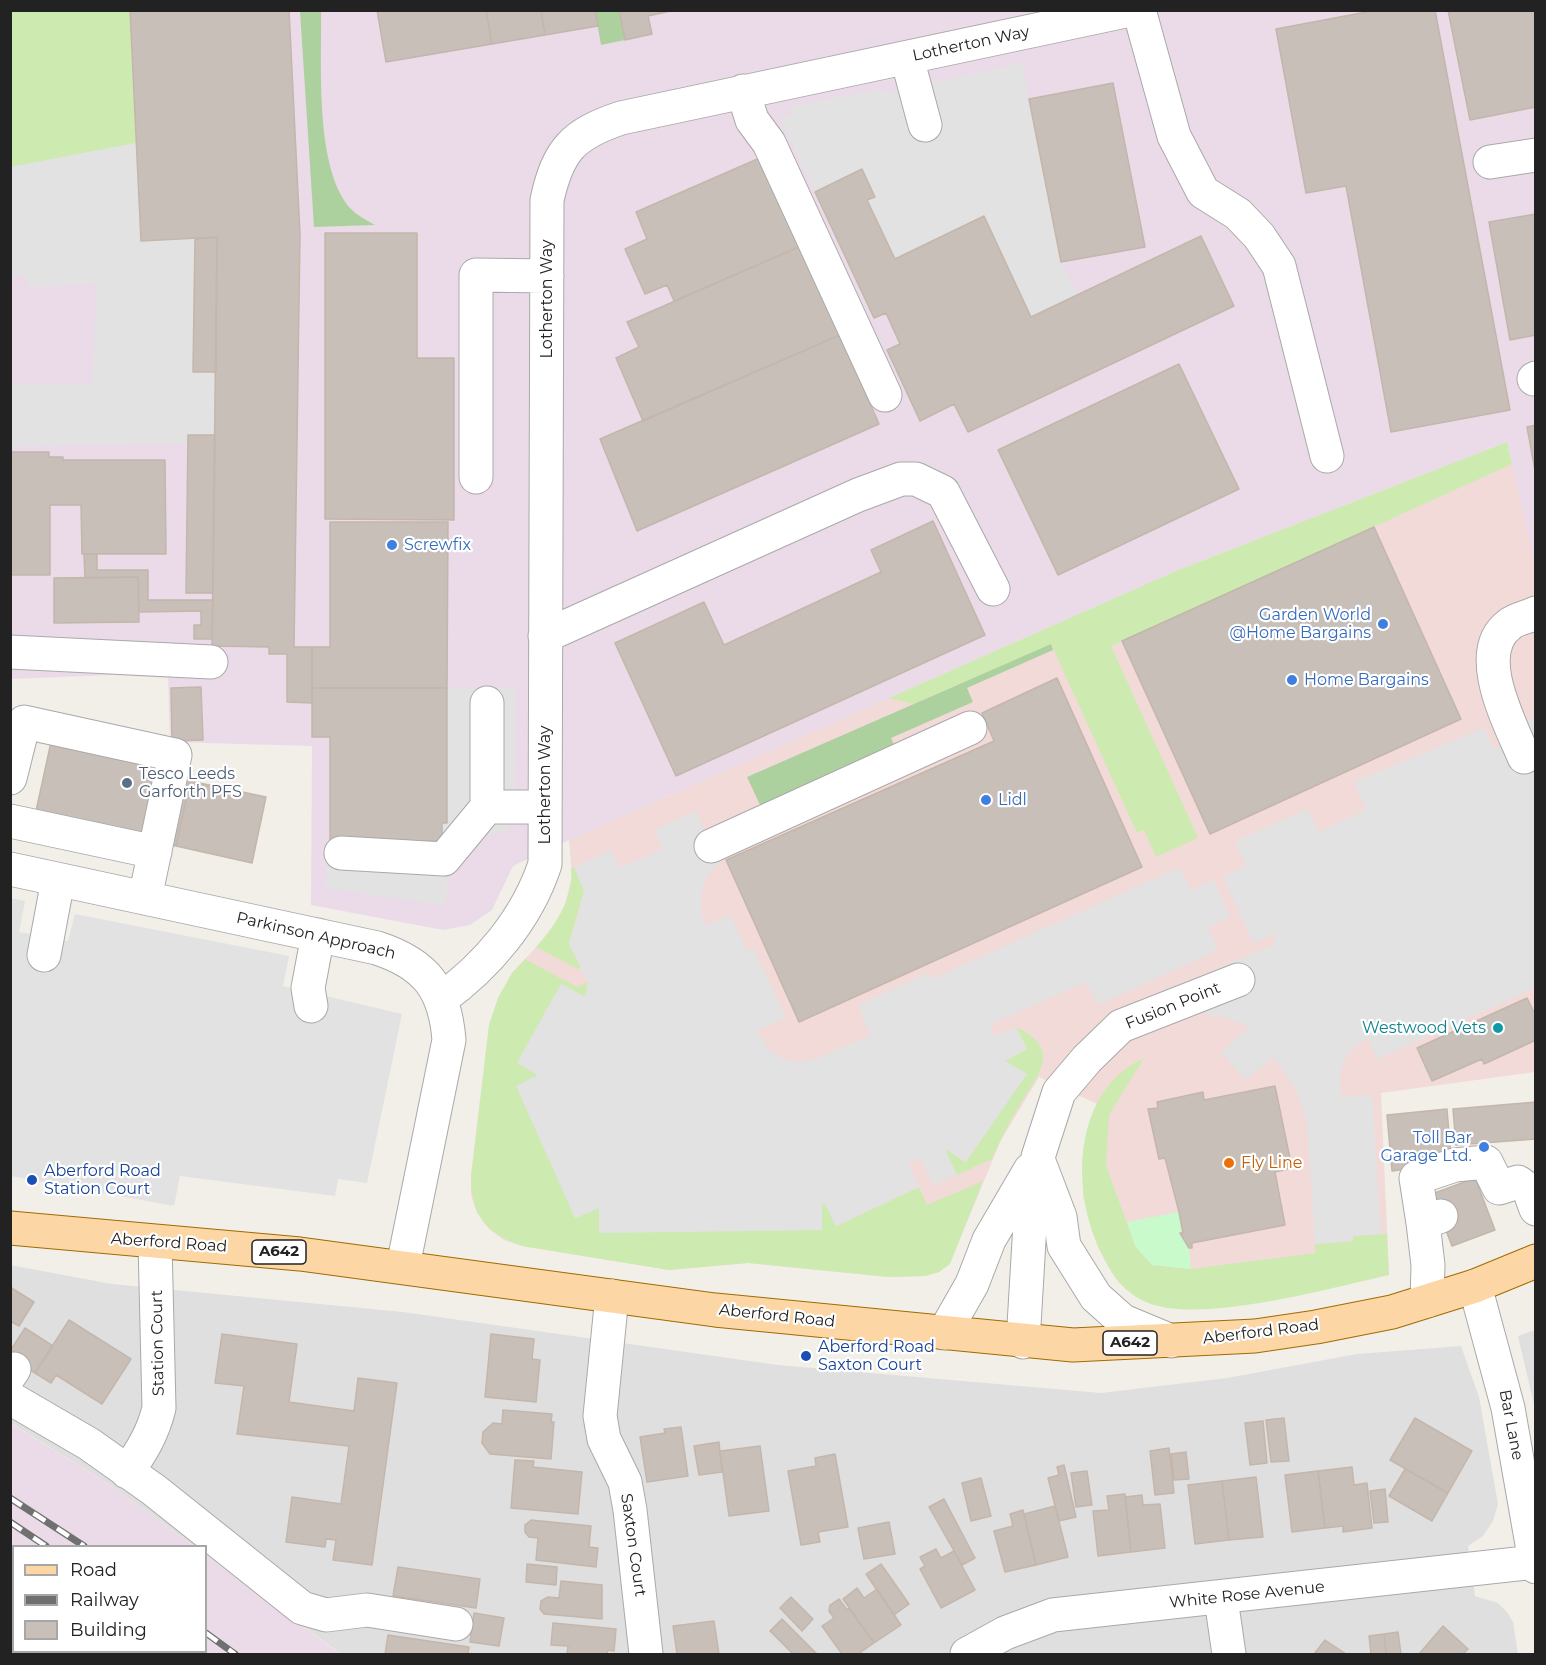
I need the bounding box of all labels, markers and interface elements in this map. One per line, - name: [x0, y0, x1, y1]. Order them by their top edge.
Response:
- street label: Lotherton Way: [911, 22, 1031, 66]
- street label: Lotherton Way: [537, 240, 557, 358]
- place label: Screwfix: [404, 535, 471, 555]
- marker: Screwfix: [385, 538, 399, 552]
- place label: Garden World @Home Bargains: [1230, 605, 1371, 643]
- marker: Garden World @Home Bargains: [1376, 617, 1390, 631]
- place label: Home Bargains: [1304, 670, 1429, 690]
- marker: Home Bargains: [1285, 673, 1299, 687]
- street label: Lotherton Way: [535, 726, 555, 844]
- place label: Tesco Leeds Garforth PFS: [139, 764, 242, 802]
- marker: Tesco Leeds Garforth PFS: [120, 776, 134, 790]
- place label: Lidl: [998, 790, 1027, 810]
- marker: Lidl: [979, 793, 993, 807]
- street label: Parkinson Approach: [234, 908, 398, 964]
- street label: Fusion Point: [1123, 978, 1223, 1034]
- place label: Westwood Vets: [1362, 1018, 1486, 1038]
- marker: Westwood Vets: [1491, 1021, 1505, 1035]
- place label: Toll Bar Garage Ltd.: [1380, 1128, 1472, 1166]
- marker: Toll Bar Garage Ltd.: [1477, 1140, 1491, 1154]
- place label: Fly Line: [1241, 1153, 1302, 1173]
- marker: Fly Line: [1222, 1156, 1236, 1170]
- place label: Aberford Road Station Court: [44, 1161, 161, 1199]
- marker: Aberford Road Station Court: [25, 1173, 39, 1187]
- street label: Aberford Road: [110, 1229, 228, 1257]
- road number: A642: [252, 1240, 306, 1264]
- street label: Station Court: [147, 1290, 169, 1396]
- street label: Aberford Road: [718, 1300, 836, 1332]
- street label: Aberford Road: [1202, 1315, 1320, 1349]
- road number: A642: [1103, 1331, 1157, 1355]
- place label: Aberford Road Saxton Court: [818, 1337, 935, 1375]
- marker: Aberford Road Saxton Court: [799, 1349, 813, 1363]
- street label: Bar Lane: [1495, 1388, 1527, 1462]
- street label: Saxton Court: [616, 1492, 650, 1598]
- legend: [12, 1545, 207, 1653]
- text: Road: [70, 1559, 117, 1581]
- street label: White Rose Avenue: [1168, 1577, 1326, 1613]
- text: Railway: [70, 1589, 139, 1611]
- text: Building: [70, 1619, 147, 1641]

